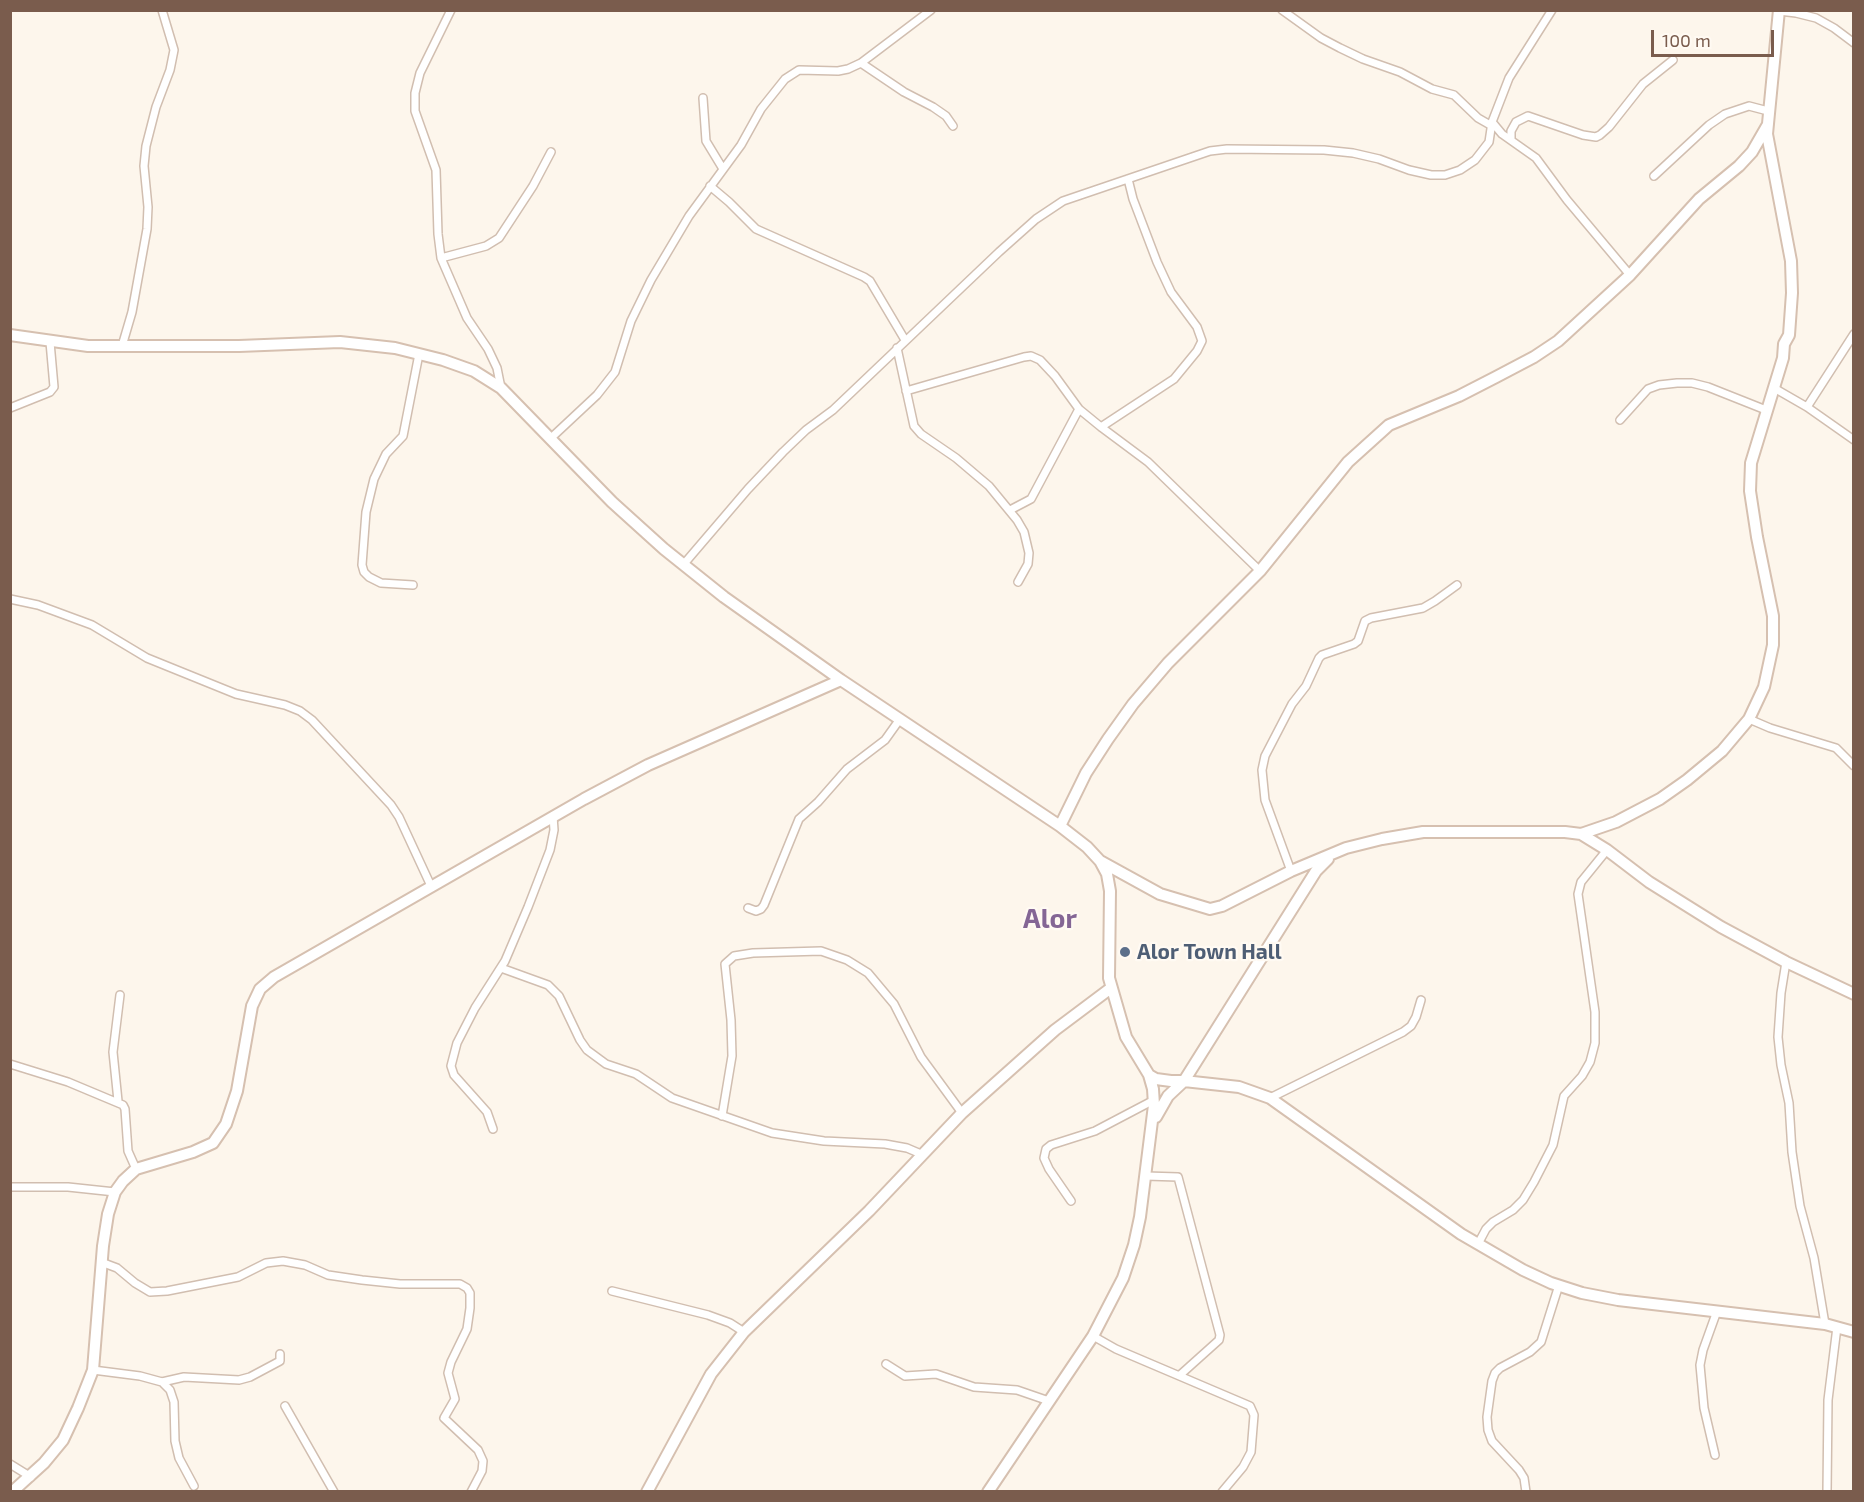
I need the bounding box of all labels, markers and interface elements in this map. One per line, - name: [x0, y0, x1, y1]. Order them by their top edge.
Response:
- scale bar: [1654, 18, 1777, 56]
- text: 100 m: [1662, 29, 1711, 51]
- district label: Alor: [1023, 903, 1077, 935]
- place label: Alor Town Hall: [1137, 939, 1282, 965]
- marker: Alor Town Hall: [1118, 945, 1132, 959]

